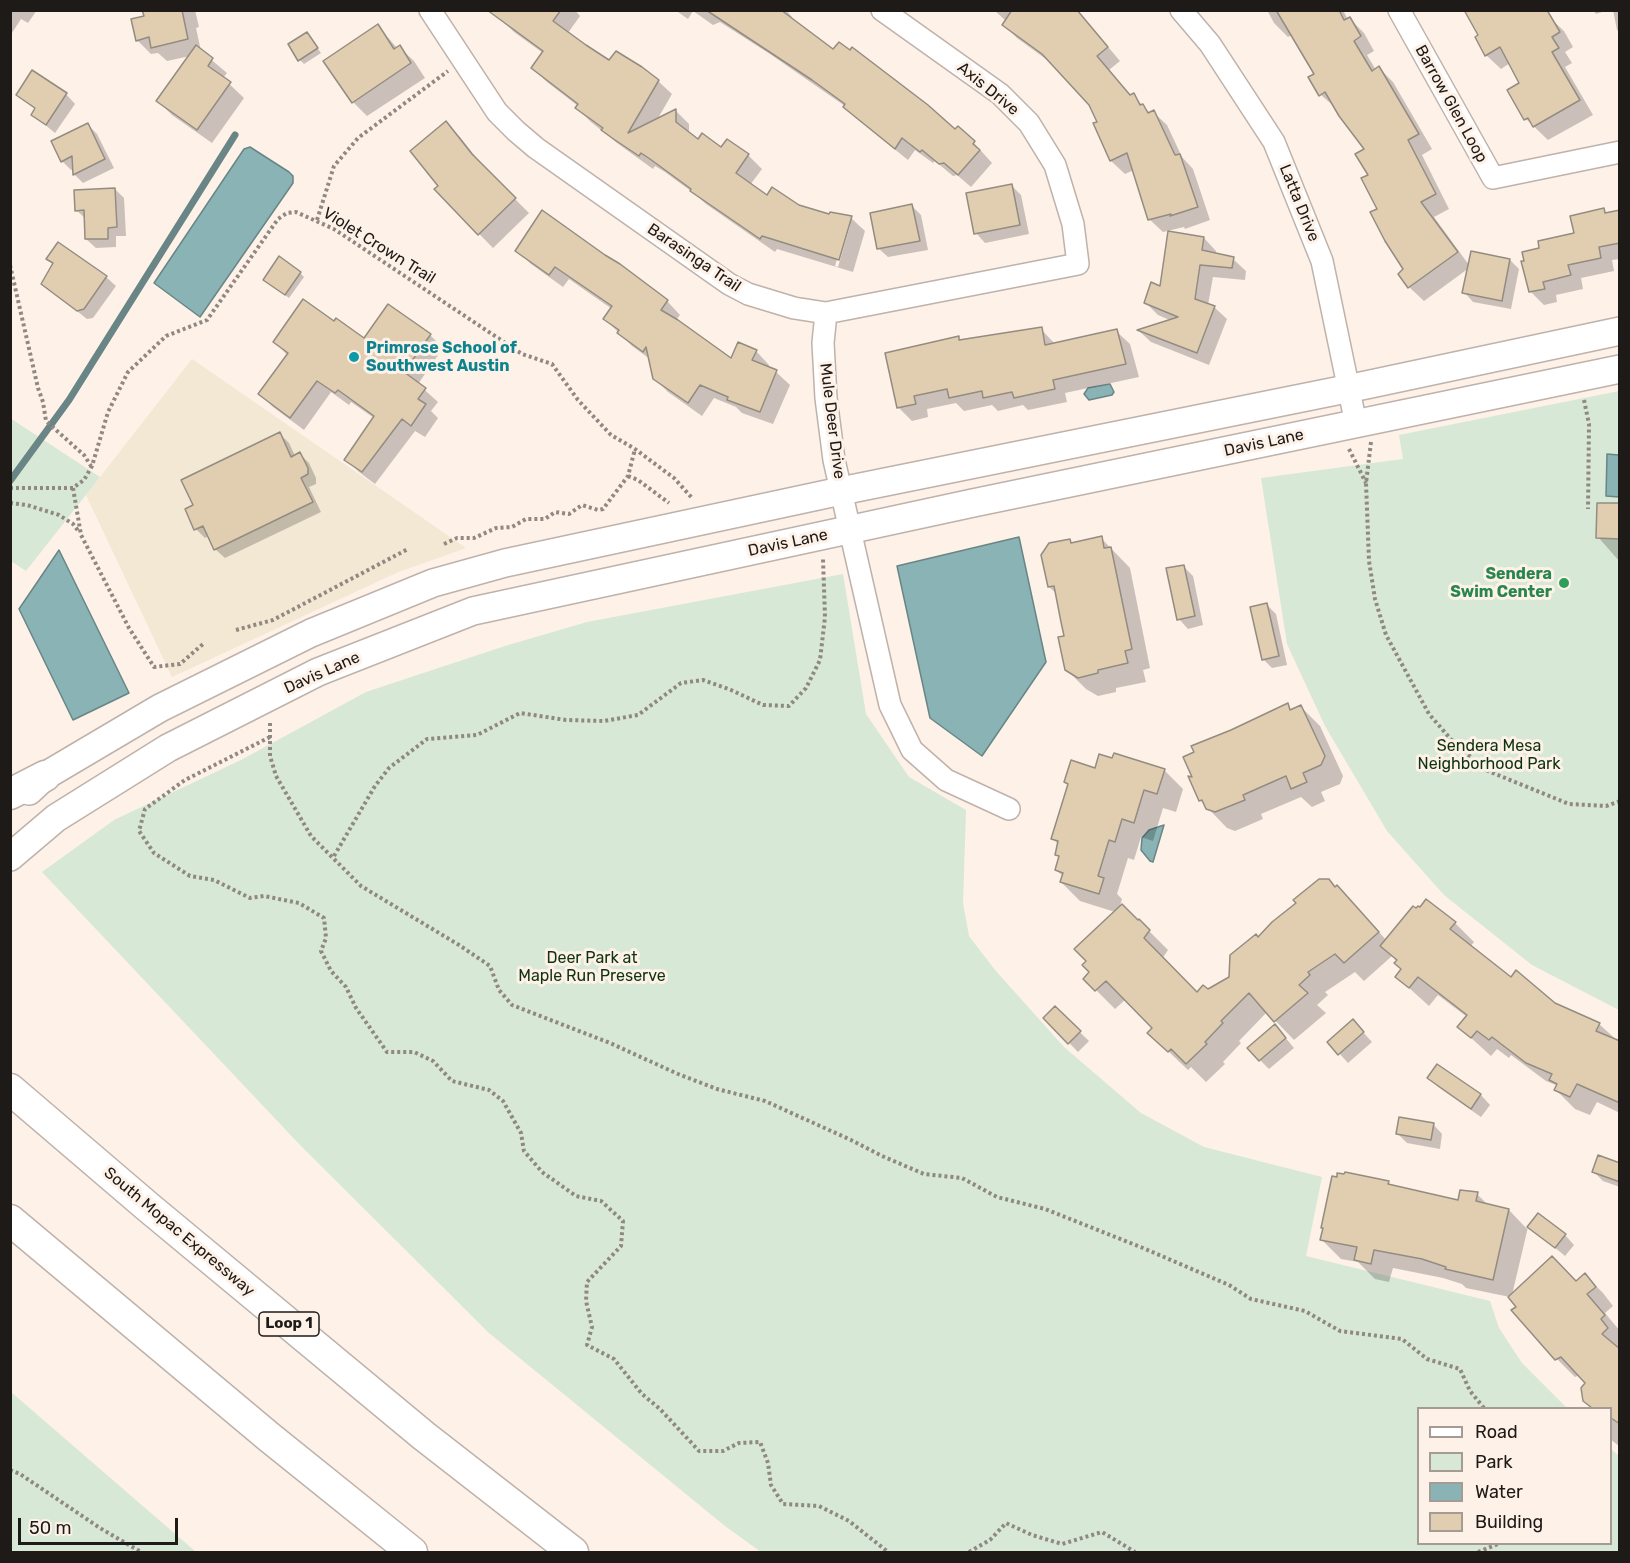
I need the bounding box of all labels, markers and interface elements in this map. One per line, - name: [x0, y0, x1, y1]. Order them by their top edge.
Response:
- street label: Barrow Glen Loop: [1411, 42, 1491, 166]
- street label: Axis Drive: [953, 58, 1023, 120]
- street label: Latta Drive: [1275, 162, 1323, 244]
- street label: Violet Crown Trail: [319, 204, 439, 288]
- street label: Barasinga Trail: [644, 220, 744, 296]
- place label: Primrose School of Southwest Austin: [366, 338, 517, 376]
- marker: Primrose School of Southwest Austin: [347, 350, 361, 364]
- street label: Mule Deer Drive: [815, 362, 849, 480]
- street label: Davis Lane: [1222, 425, 1306, 461]
- street label: Davis Lane: [746, 525, 830, 561]
- place label: Sendera Swim Center: [1450, 564, 1552, 602]
- marker: Sendera Swim Center: [1557, 576, 1571, 590]
- street label: Davis Lane: [281, 648, 363, 698]
- park label: Sendera Mesa Neighborhood Park: [1418, 736, 1560, 774]
- park label: Deer Park at Maple Run Preserve: [518, 948, 666, 986]
- street label: South Mopac Expressway: [100, 1163, 258, 1301]
- road number: Loop 1: [259, 1312, 319, 1336]
- legend: [1417, 1407, 1612, 1545]
- text: Road: [1475, 1421, 1518, 1443]
- text: Park: [1475, 1451, 1512, 1473]
- text: Water: [1475, 1481, 1523, 1503]
- scale bar: [21, 1506, 182, 1544]
- text: Building: [1475, 1511, 1543, 1533]
- text: 50 m: [29, 1517, 72, 1539]

